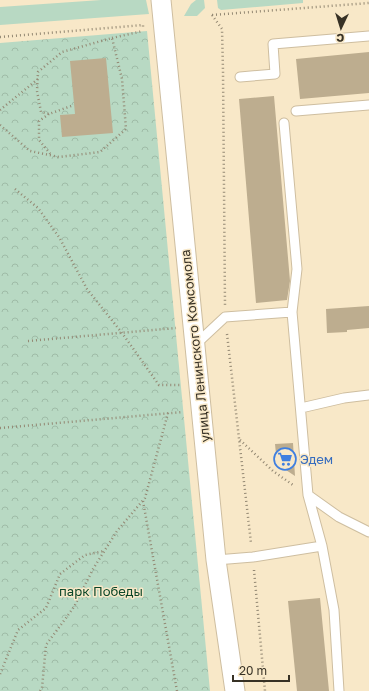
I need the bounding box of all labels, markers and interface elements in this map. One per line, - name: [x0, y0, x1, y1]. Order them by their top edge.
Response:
- north arrow: [321, 8, 361, 48]
- text: С: [336, 32, 345, 45]
- street label: улица Ленинского Комсомола: [177, 249, 213, 443]
- supermarket icon: Эдем: [272, 446, 298, 472]
- place label: Эдем: [300, 451, 333, 467]
- park label: парк Победы: [59, 583, 143, 599]
- scale bar: [233, 657, 289, 683]
- text: 20 m: [239, 663, 267, 678]

